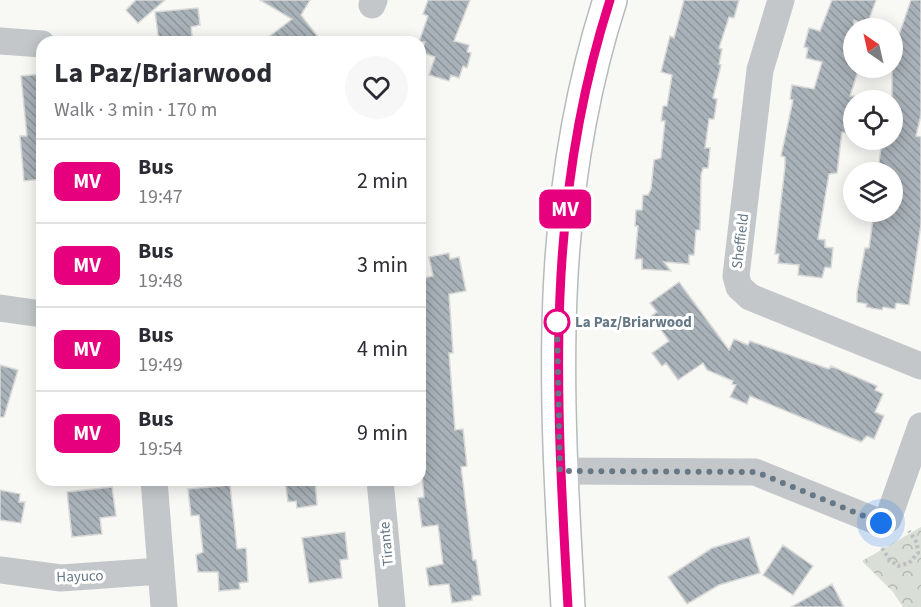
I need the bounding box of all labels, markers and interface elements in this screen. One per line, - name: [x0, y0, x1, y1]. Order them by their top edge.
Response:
- north arrow: [843, 18, 903, 78]
- map controls: [843, 18, 903, 222]
- text: La Paz/Briarwood: [54, 53, 272, 93]
- button: heart: [345, 56, 408, 119]
- button: locate: [843, 90, 903, 150]
- text: Walk · 3 min · 170 m: [54, 96, 217, 124]
- text: Bus: [138, 151, 174, 183]
- button: layers: [843, 162, 903, 222]
- text: 2 min: [357, 165, 408, 197]
- text: MV: [73, 166, 101, 196]
- text: 19:47: [138, 183, 183, 211]
- line badge: MV: [538, 190, 592, 228]
- text: MV: [551, 194, 579, 224]
- street label: Sheffield: [727, 212, 754, 270]
- text: Bus: [138, 235, 174, 267]
- text: 3 min: [357, 249, 408, 281]
- text: MV: [73, 250, 101, 280]
- text: 19:48: [138, 267, 183, 295]
- marker: La Paz/Briarwood: [544, 309, 570, 335]
- place label: La Paz/Briarwood: [575, 312, 692, 333]
- text: Bus: [138, 319, 174, 351]
- text: 4 min: [357, 333, 408, 365]
- text: MV: [73, 334, 101, 364]
- text: 19:49: [138, 351, 183, 379]
- text: Bus: [138, 403, 174, 435]
- text: 9 min: [357, 417, 408, 449]
- text: MV: [73, 418, 101, 448]
- text: 19:54: [138, 435, 183, 463]
- your location: [866, 508, 896, 538]
- street label: Tirante: [374, 521, 399, 567]
- street label: Hayuco: [56, 565, 104, 588]

